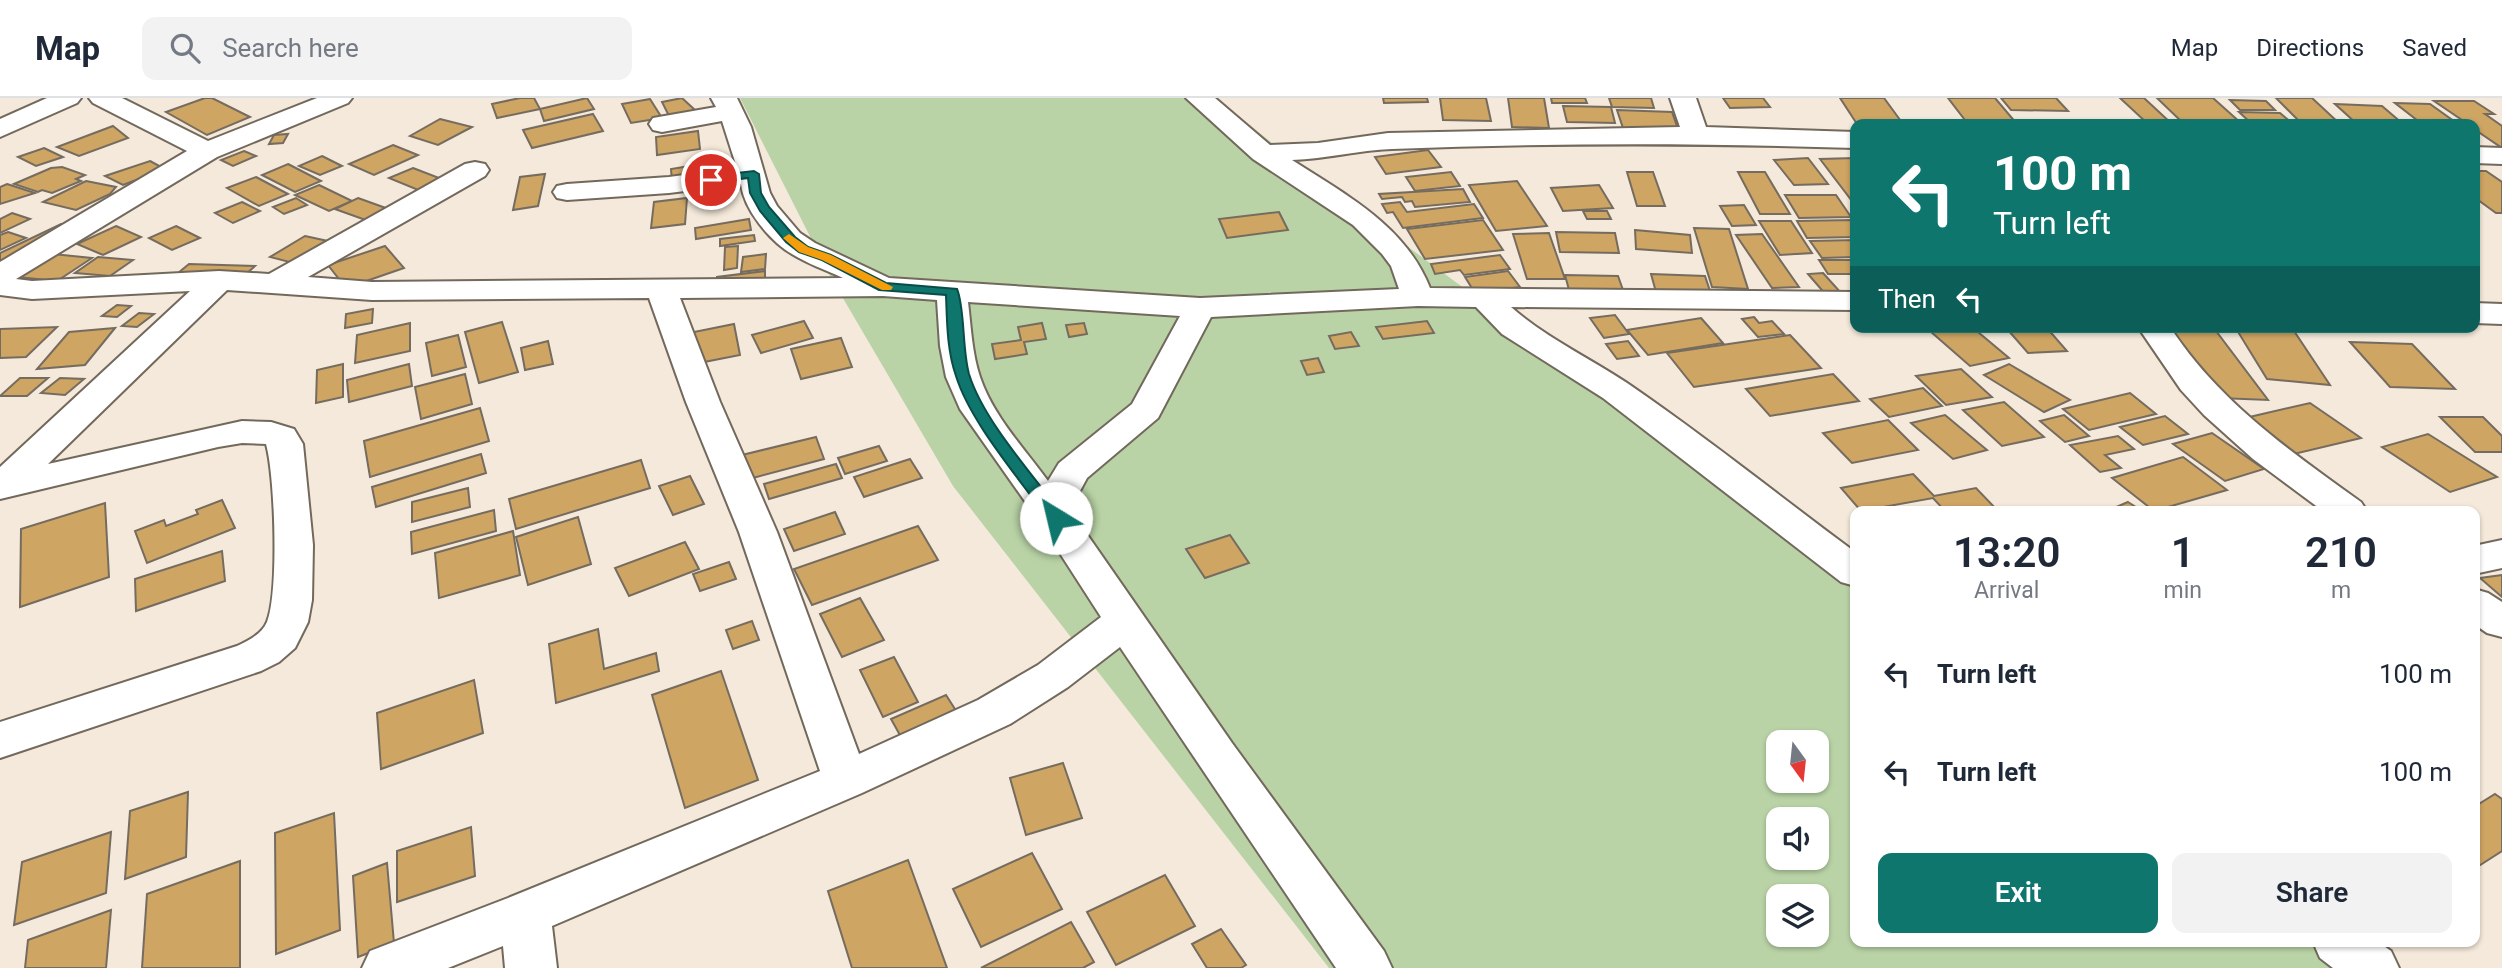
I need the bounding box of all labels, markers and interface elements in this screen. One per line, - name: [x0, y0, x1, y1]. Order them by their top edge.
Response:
- search box: [142, 17, 632, 80]
- text: Map: [35, 29, 100, 68]
- icon: search: [166, 29, 204, 67]
- text: Search here: [222, 33, 359, 63]
- text: Map: [2171, 34, 2218, 62]
- text: Directions: [2256, 34, 2364, 62]
- text: Saved: [2402, 34, 2467, 62]
- text: 100 m: [1993, 145, 2132, 202]
- icon: left: [1878, 147, 1969, 238]
- pin: [681, 150, 741, 210]
- icon: arrive: [692, 161, 730, 199]
- text: Turn left: [1993, 204, 2111, 242]
- icon: left: [1950, 280, 1988, 318]
- text: Then: [1878, 284, 1936, 314]
- position arrow: [1019, 481, 1093, 555]
- text: 13:20: [1953, 528, 2060, 577]
- text: 1: [2171, 528, 2195, 577]
- text: 210: [2305, 528, 2377, 577]
- text: Arrival: [1974, 577, 2039, 604]
- text: min: [2163, 577, 2202, 604]
- text: m: [2331, 577, 2351, 604]
- icon: left: [1878, 655, 1916, 693]
- text: Turn left: [1937, 659, 2036, 689]
- text: 100 m: [2379, 659, 2452, 689]
- north arrow: [1766, 730, 1829, 793]
- map controls: [1766, 730, 1829, 947]
- icon: left: [1878, 753, 1916, 791]
- text: Turn left: [1937, 757, 2036, 787]
- text: 100 m: [2379, 757, 2452, 787]
- button: sound: [1766, 807, 1829, 870]
- button: Exit: [1878, 853, 2158, 933]
- button: Share: [2172, 853, 2452, 933]
- button: layers: [1766, 884, 1829, 947]

